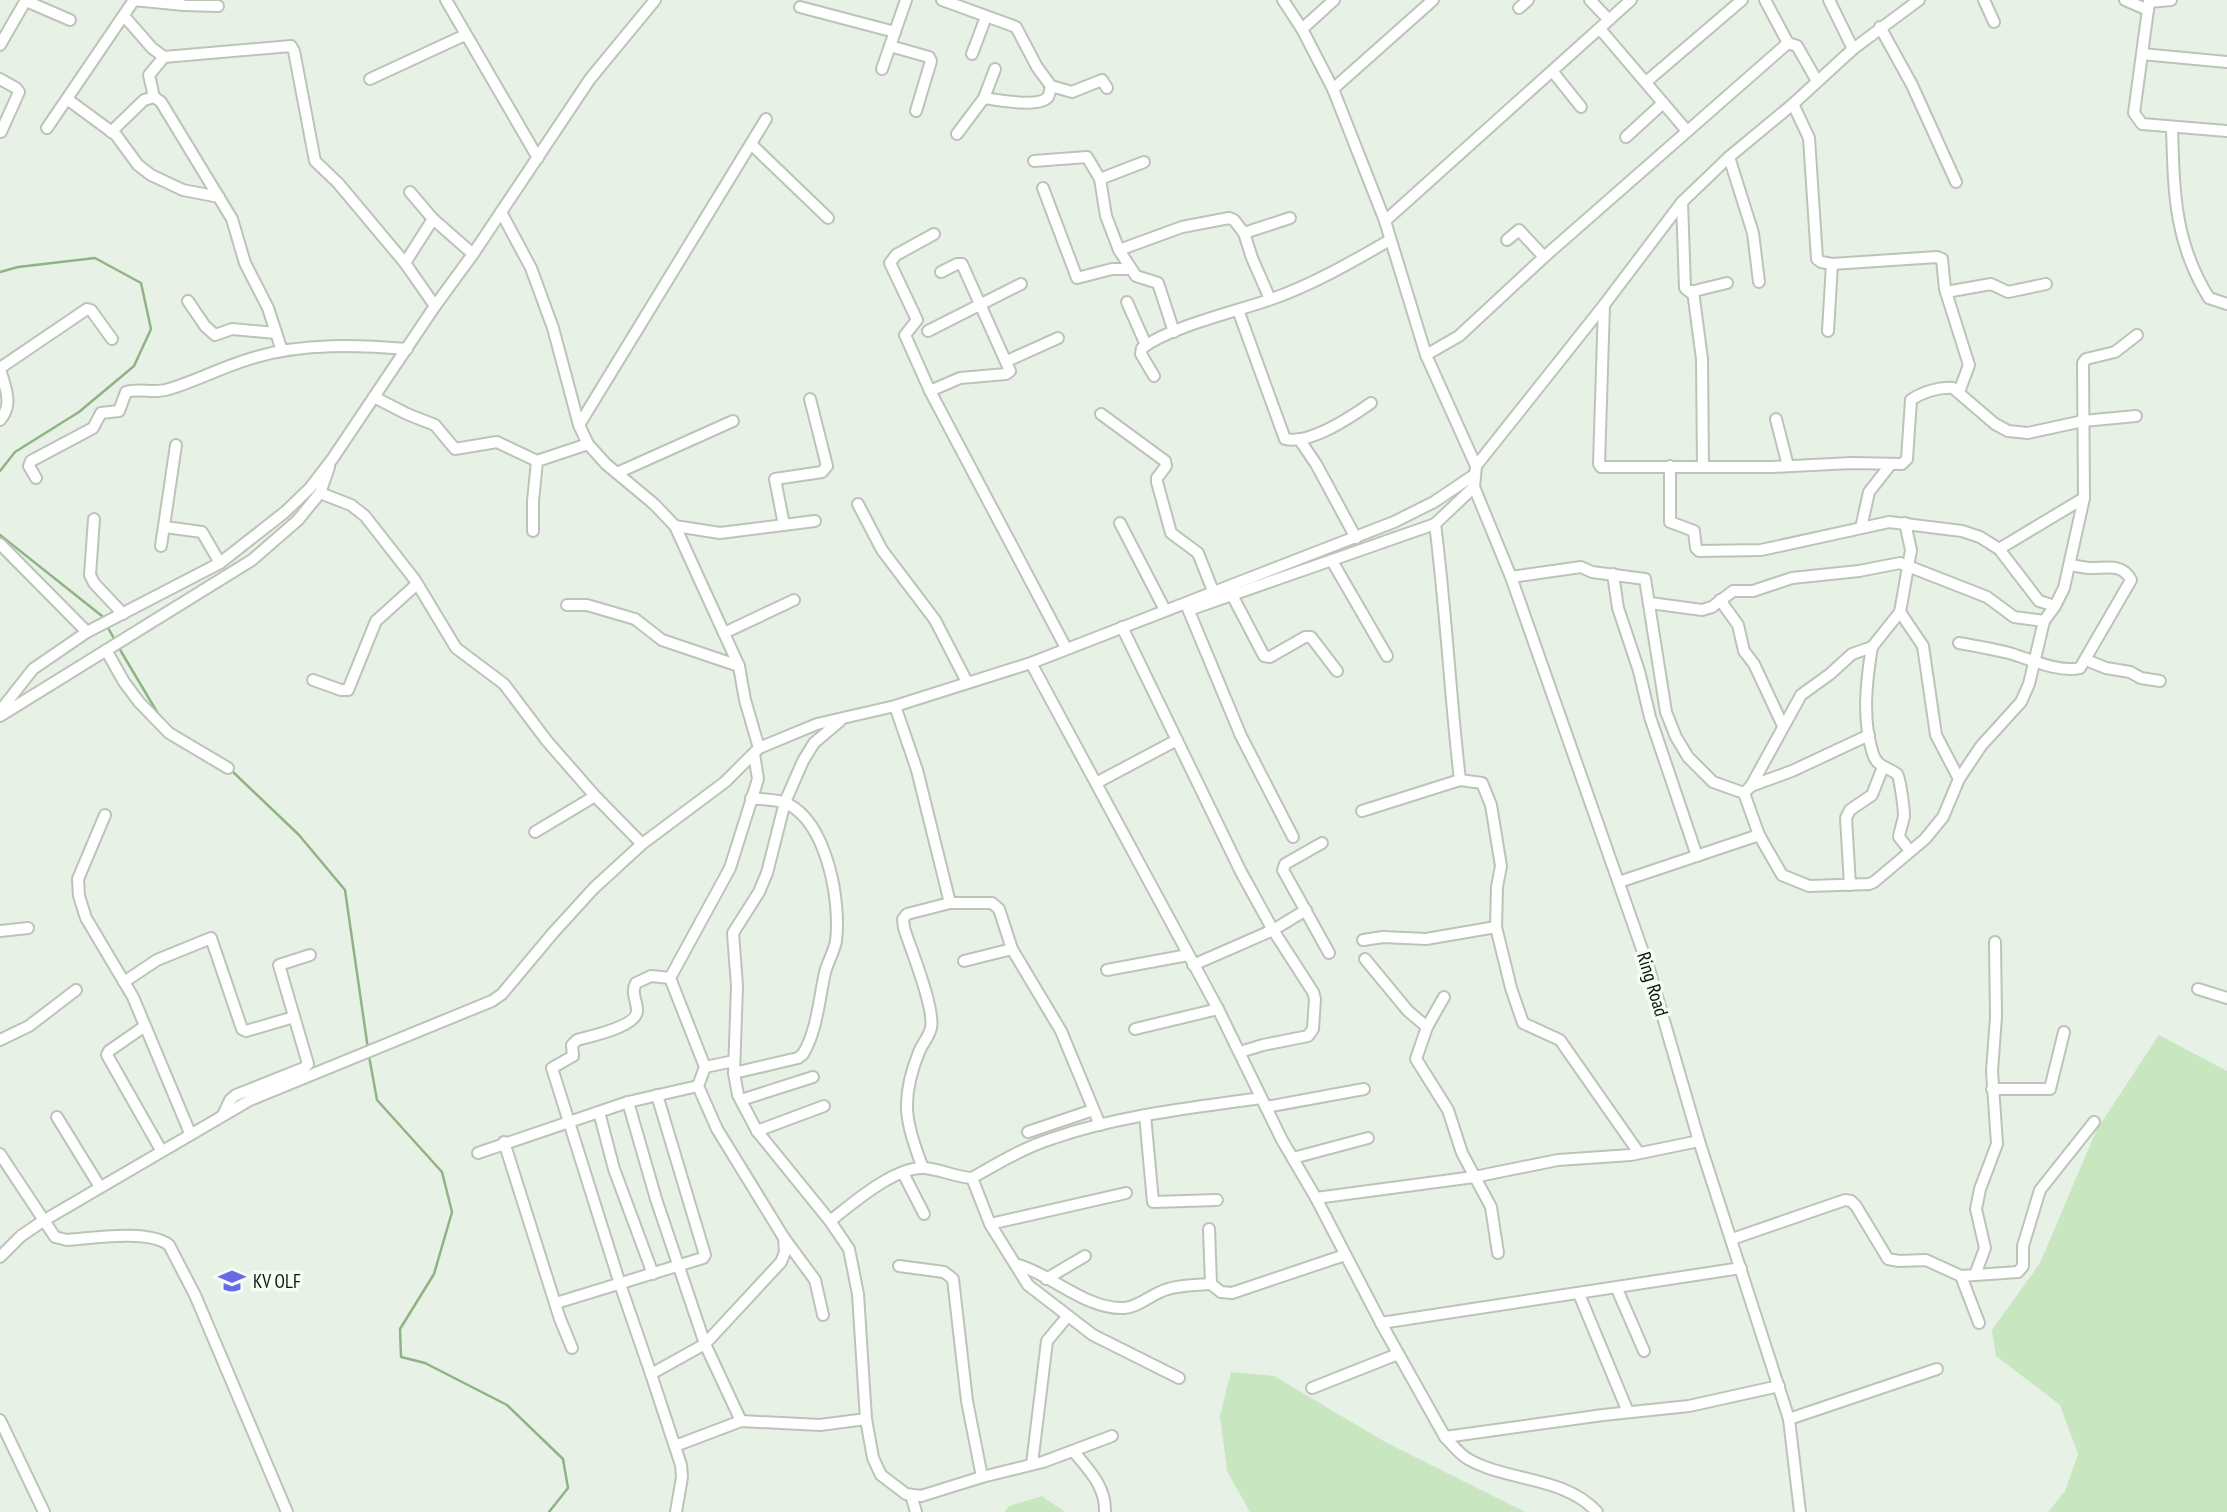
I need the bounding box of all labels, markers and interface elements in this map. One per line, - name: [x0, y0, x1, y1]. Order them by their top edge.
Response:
- street label: Ring Road: [1632, 949, 1674, 1019]
- school or university icon: KV OLF: [217, 1266, 247, 1296]
- place label: KV OLF: [253, 1269, 301, 1293]

